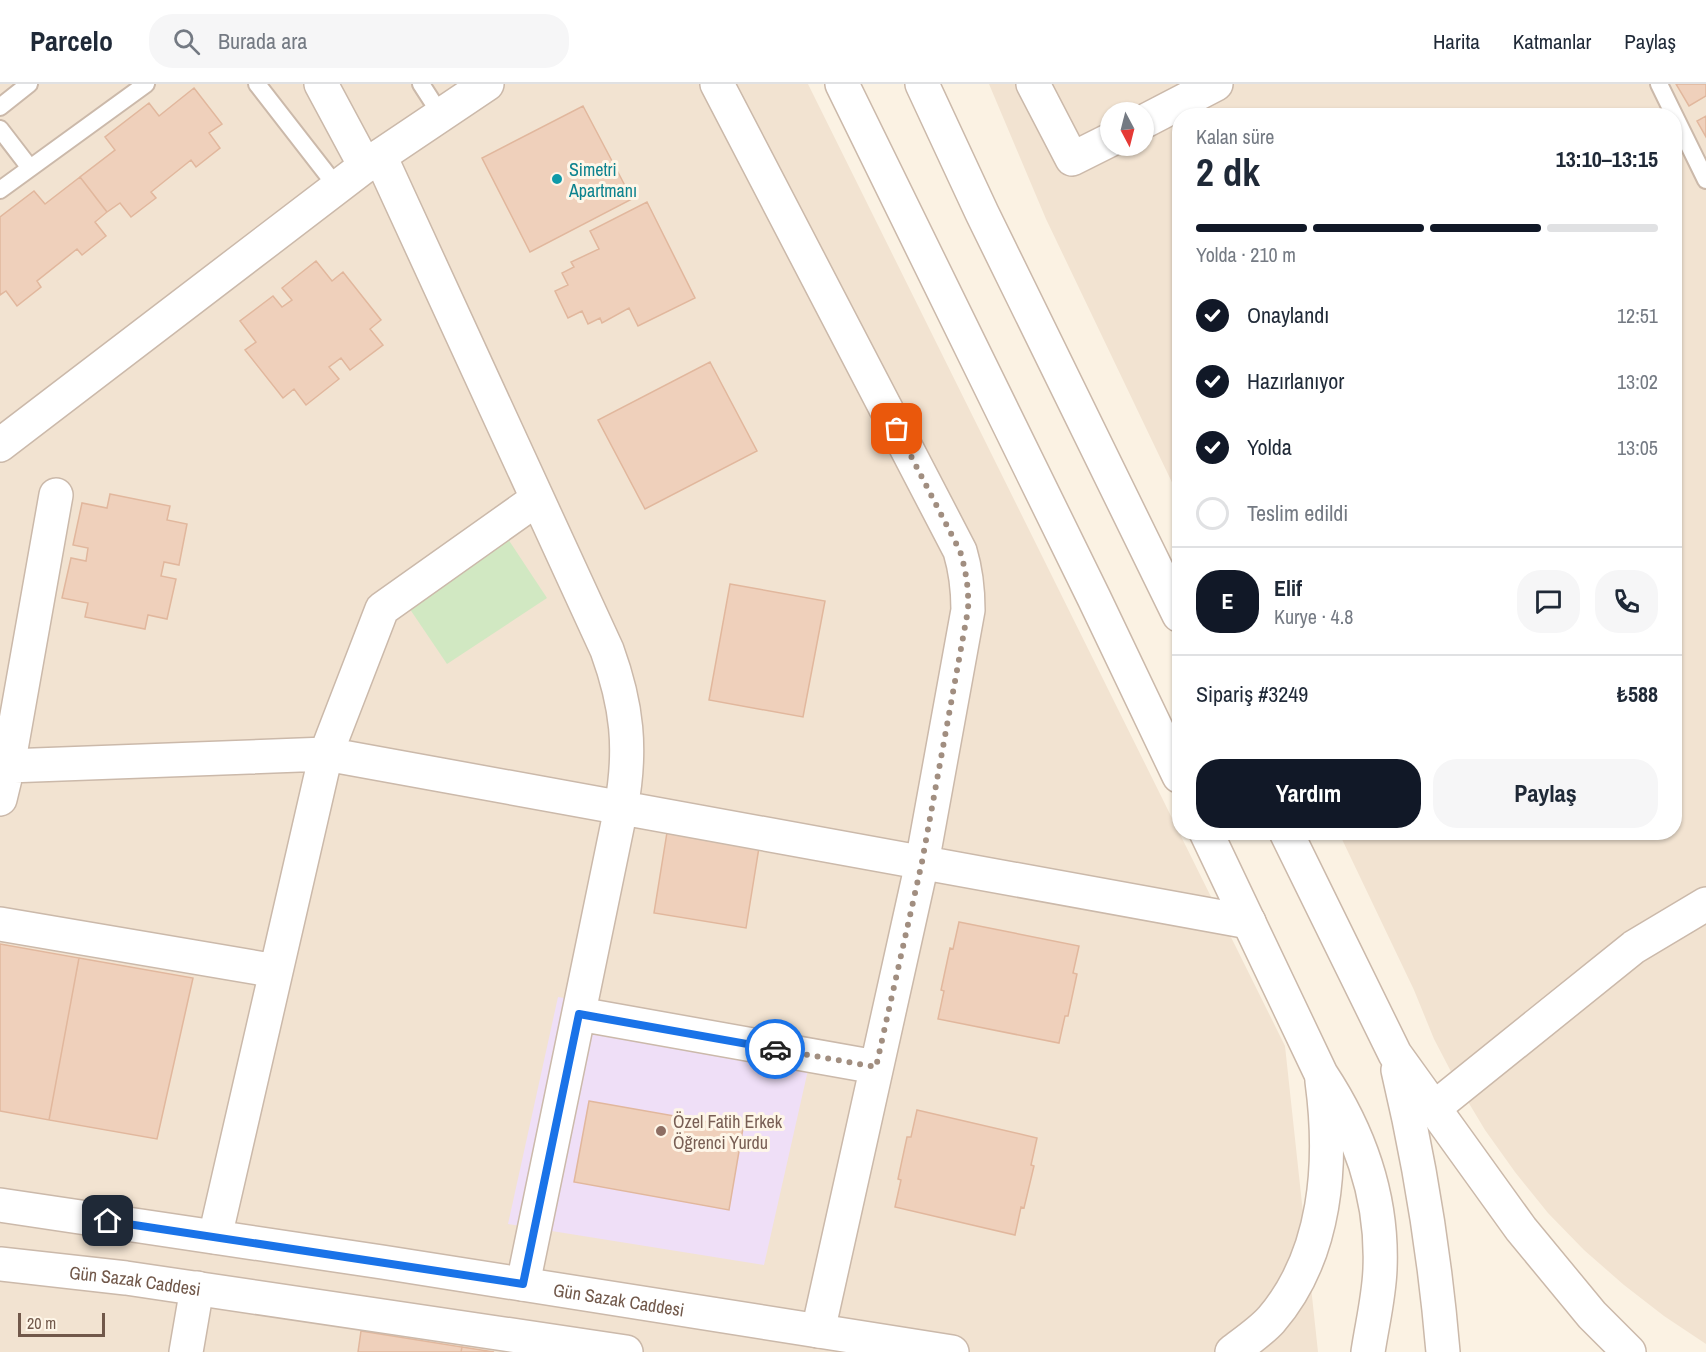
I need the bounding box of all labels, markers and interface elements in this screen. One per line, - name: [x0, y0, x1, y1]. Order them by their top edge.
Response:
- search box: [149, 14, 569, 68]
- text: Parcelo: [30, 22, 113, 60]
- icon: search: [170, 25, 203, 58]
- text: Burada ara: [218, 26, 307, 56]
- text: Harita: [1433, 27, 1480, 56]
- text: Katmanlar: [1513, 27, 1591, 56]
- text: Paylaş: [1624, 27, 1676, 56]
- north arrow: [1100, 102, 1154, 156]
- map controls: [1100, 102, 1154, 156]
- text: Kalan süre: [1196, 123, 1274, 150]
- text: 13:10–13:15: [1556, 144, 1658, 174]
- text: 2 dk: [1196, 146, 1260, 198]
- place label: Simetri Apartmanı: [568, 157, 637, 203]
- marker: Simetri Apartmanı: [550, 172, 564, 186]
- text: Yolda · 210 m: [1196, 241, 1296, 268]
- icon: check: [1196, 299, 1229, 332]
- text: Onaylandı: [1247, 300, 1329, 330]
- text: 12:51: [1617, 302, 1658, 329]
- icon: check: [1196, 365, 1229, 398]
- text: Hazırlanıyor: [1247, 366, 1344, 396]
- text: 13:02: [1617, 368, 1658, 395]
- pin: [871, 403, 922, 454]
- icon: bag: [880, 412, 913, 445]
- icon: check: [1196, 431, 1229, 464]
- text: Yolda: [1247, 432, 1292, 462]
- text: 13:05: [1617, 434, 1658, 461]
- text: Teslim edildi: [1247, 498, 1348, 528]
- button: chat: [1517, 570, 1580, 633]
- button: phone: [1595, 570, 1658, 633]
- text: Elif: [1274, 573, 1302, 603]
- text: E: [1221, 586, 1234, 616]
- text: Kurye · 4.8: [1274, 603, 1353, 630]
- text: Sipariş #3249: [1196, 679, 1308, 709]
- text: ₺588: [1617, 679, 1658, 709]
- button: Yardım: [1196, 759, 1421, 828]
- button: Paylaş: [1433, 759, 1658, 828]
- courier: [745, 1019, 805, 1079]
- icon: car: [759, 1033, 792, 1066]
- place label: Özel Fatih Erkek Öğrenci Yurdu: [673, 1109, 783, 1155]
- marker: Özel Fatih Erkek Öğrenci Yurdu: [654, 1124, 668, 1138]
- pin: [82, 1195, 133, 1246]
- icon: home: [91, 1204, 124, 1237]
- street label: Gün Sazak Caddesi: [68, 1259, 202, 1301]
- street label: Gün Sazak Caddesi: [552, 1277, 686, 1322]
- scale bar: [18, 1310, 105, 1338]
- text: 20 m: [27, 1312, 56, 1334]

